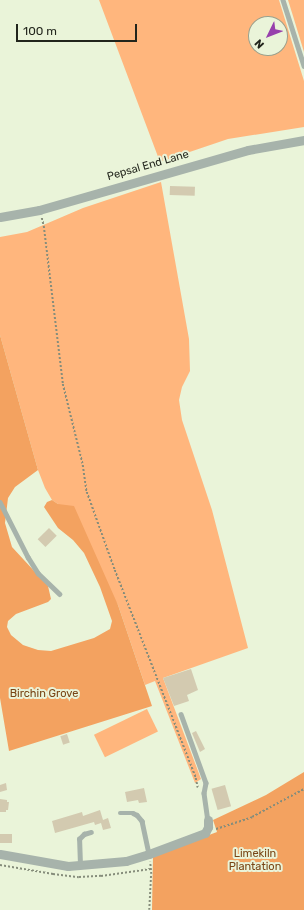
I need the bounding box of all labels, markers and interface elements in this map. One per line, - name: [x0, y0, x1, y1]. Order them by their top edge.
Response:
- scale bar: [18, 16, 139, 42]
- north arrow: [248, 16, 288, 56]
- text: 100 m: [23, 24, 57, 38]
- text: N: [252, 37, 267, 51]
- street label: Pepsal End Lane: [106, 148, 190, 184]
- park label: Birchin Grove: [10, 687, 78, 701]
- park label: Limekiln Plantation: [229, 848, 281, 874]

